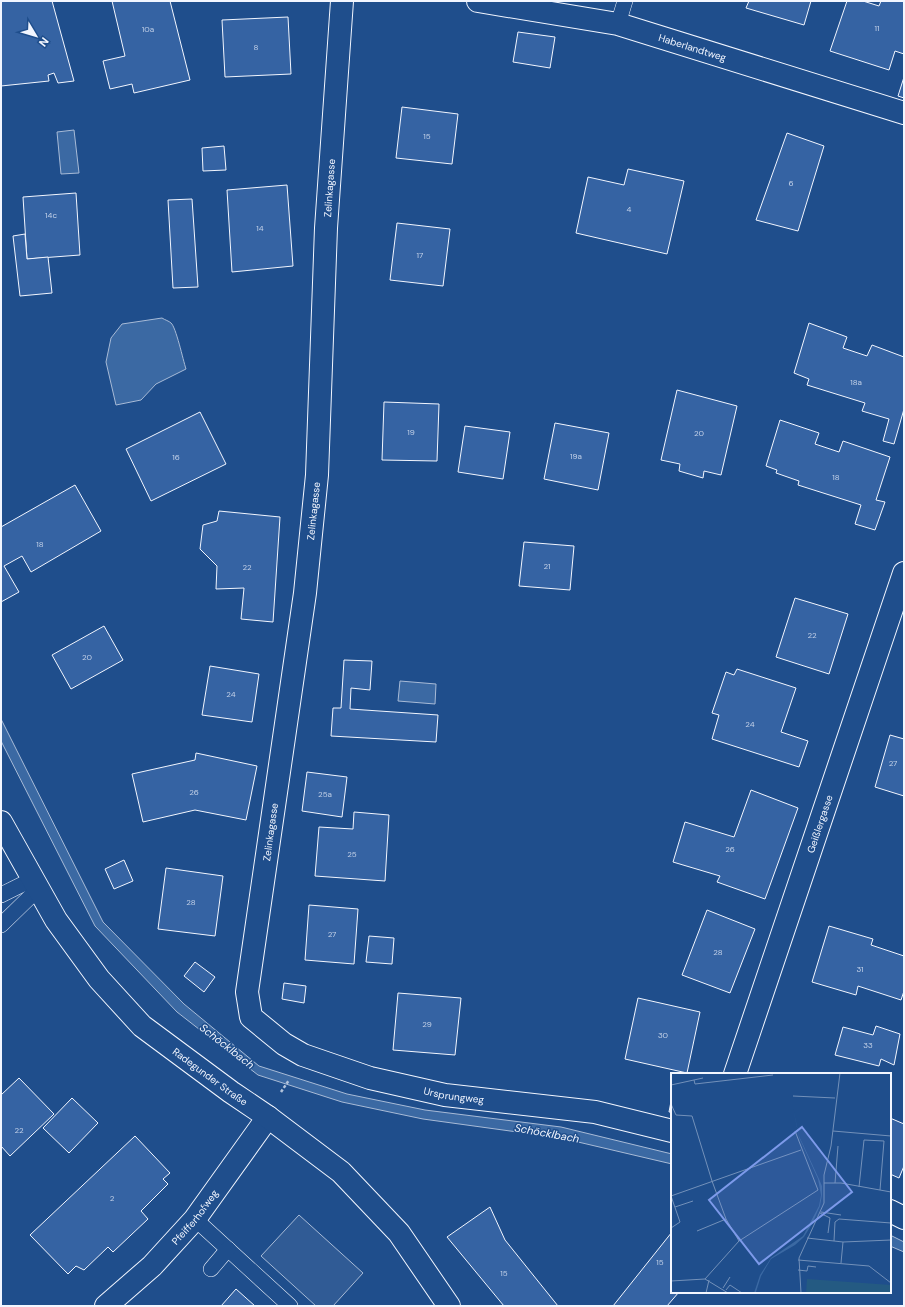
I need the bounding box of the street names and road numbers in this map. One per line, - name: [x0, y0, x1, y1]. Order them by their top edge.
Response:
- street label: Haberlandtweg: [657, 31, 728, 64]
- street label: Zelinkagasse: [321, 158, 338, 218]
- street label: Zelinkagasse: [304, 481, 323, 541]
- street label: Geißlergasse: [804, 793, 836, 855]
- street label: Zelinkagasse: [260, 802, 281, 862]
- street label: Radegunder Straße: [170, 1045, 250, 1109]
- street label: Ursprungweg: [422, 1084, 485, 1106]
- street label: Pfeifferhofweg: [169, 1187, 221, 1247]

